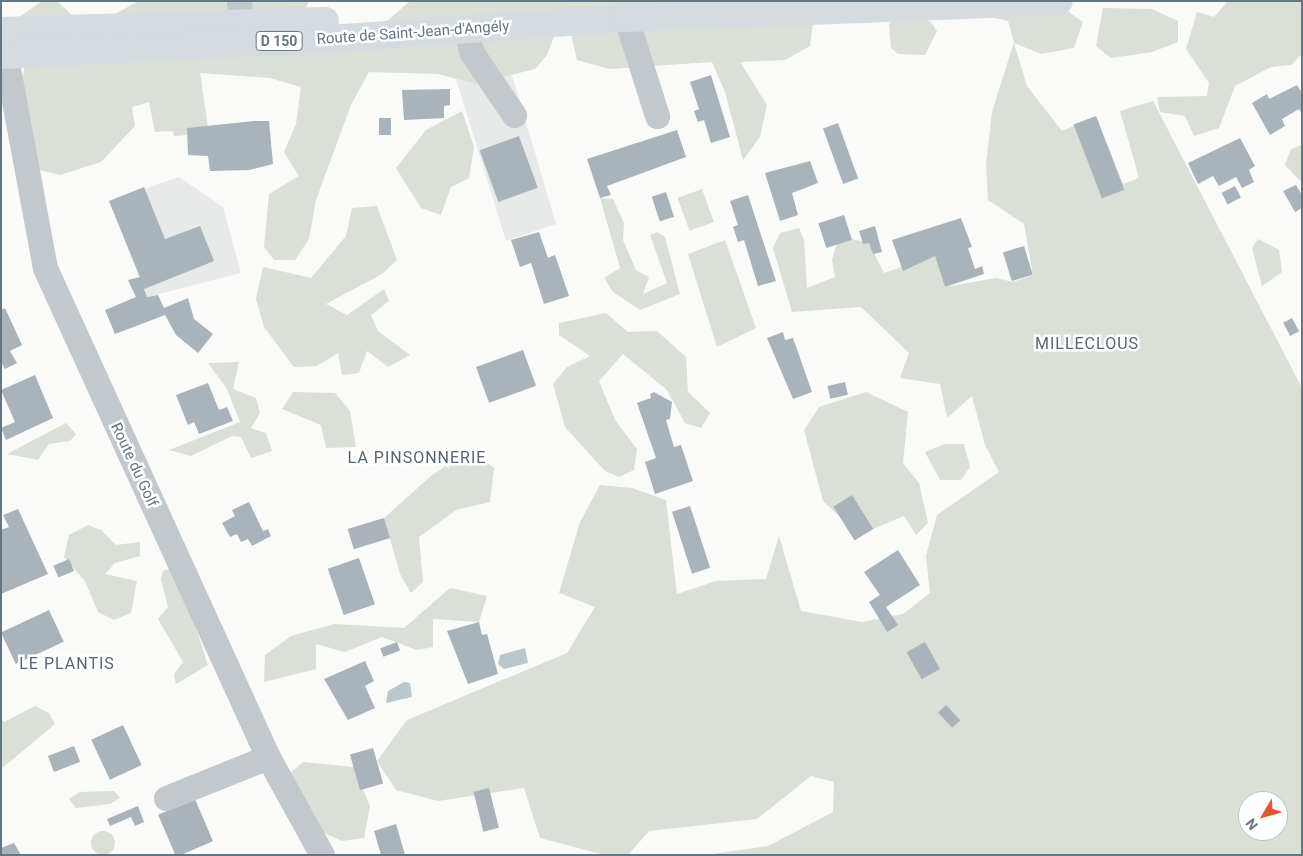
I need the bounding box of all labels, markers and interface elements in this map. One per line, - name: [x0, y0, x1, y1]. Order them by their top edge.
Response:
- street label: Route de Saint-Jean-d'Angély: [316, 17, 510, 49]
- road number: D 150: [255, 29, 303, 52]
- district label: MILLECLOUS: [1034, 334, 1140, 354]
- street label: Route du Golf: [107, 420, 161, 510]
- district label: LA PINSONNERIE: [346, 448, 488, 468]
- district label: LE PLANTIS: [18, 654, 116, 674]
- north arrow: [1238, 791, 1288, 841]
- text: N: [1242, 816, 1261, 833]

